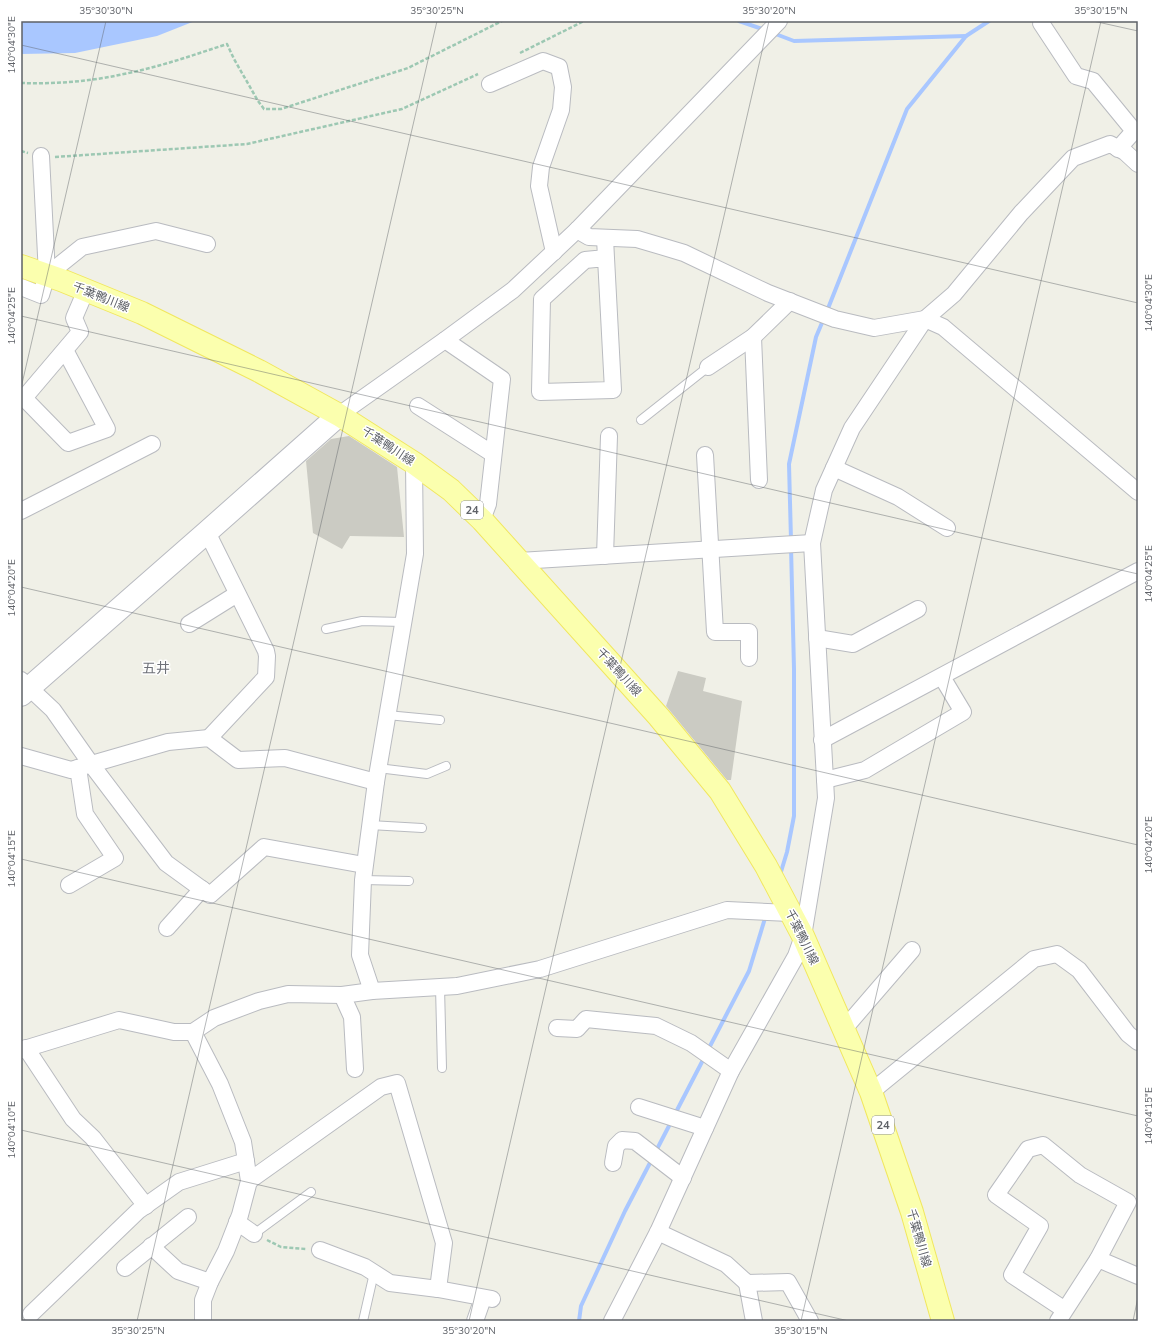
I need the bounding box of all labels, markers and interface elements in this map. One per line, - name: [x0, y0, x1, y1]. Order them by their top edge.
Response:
- text: 35°30'30"N: [79, 4, 133, 17]
- text: 35°30'25"N: [410, 4, 464, 17]
- text: 35°30'20"N: [742, 4, 796, 17]
- text: 35°30'15"N: [1074, 4, 1128, 17]
- text: 140°04'30"E: [5, 16, 18, 74]
- text: 140°04'30"E: [1142, 274, 1155, 332]
- street label: 千葉鴨川線: [71, 278, 132, 315]
- text: 140°04'25"E: [5, 287, 18, 345]
- street label: 千葉鴨川線: [359, 423, 418, 468]
- road number: 24: [461, 501, 483, 519]
- text: 140°04'25"E: [1142, 545, 1155, 603]
- text: 140°04'20"E: [5, 559, 18, 617]
- street label: 千葉鴨川線: [594, 644, 645, 699]
- district label: 五井: [142, 659, 170, 677]
- text: 140°04'20"E: [1142, 816, 1155, 874]
- text: 140°04'15"E: [5, 830, 18, 888]
- street label: 千葉鴨川線: [783, 907, 822, 967]
- text: 140°04'15"E: [1142, 1087, 1155, 1145]
- text: 140°04'10"E: [5, 1101, 18, 1159]
- road number: 24: [872, 1116, 894, 1134]
- street label: 千葉鴨川線: [904, 1207, 935, 1269]
- text: 35°30'25"N: [111, 1324, 165, 1337]
- text: 35°30'20"N: [442, 1324, 496, 1337]
- text: 35°30'15"N: [774, 1324, 828, 1337]

